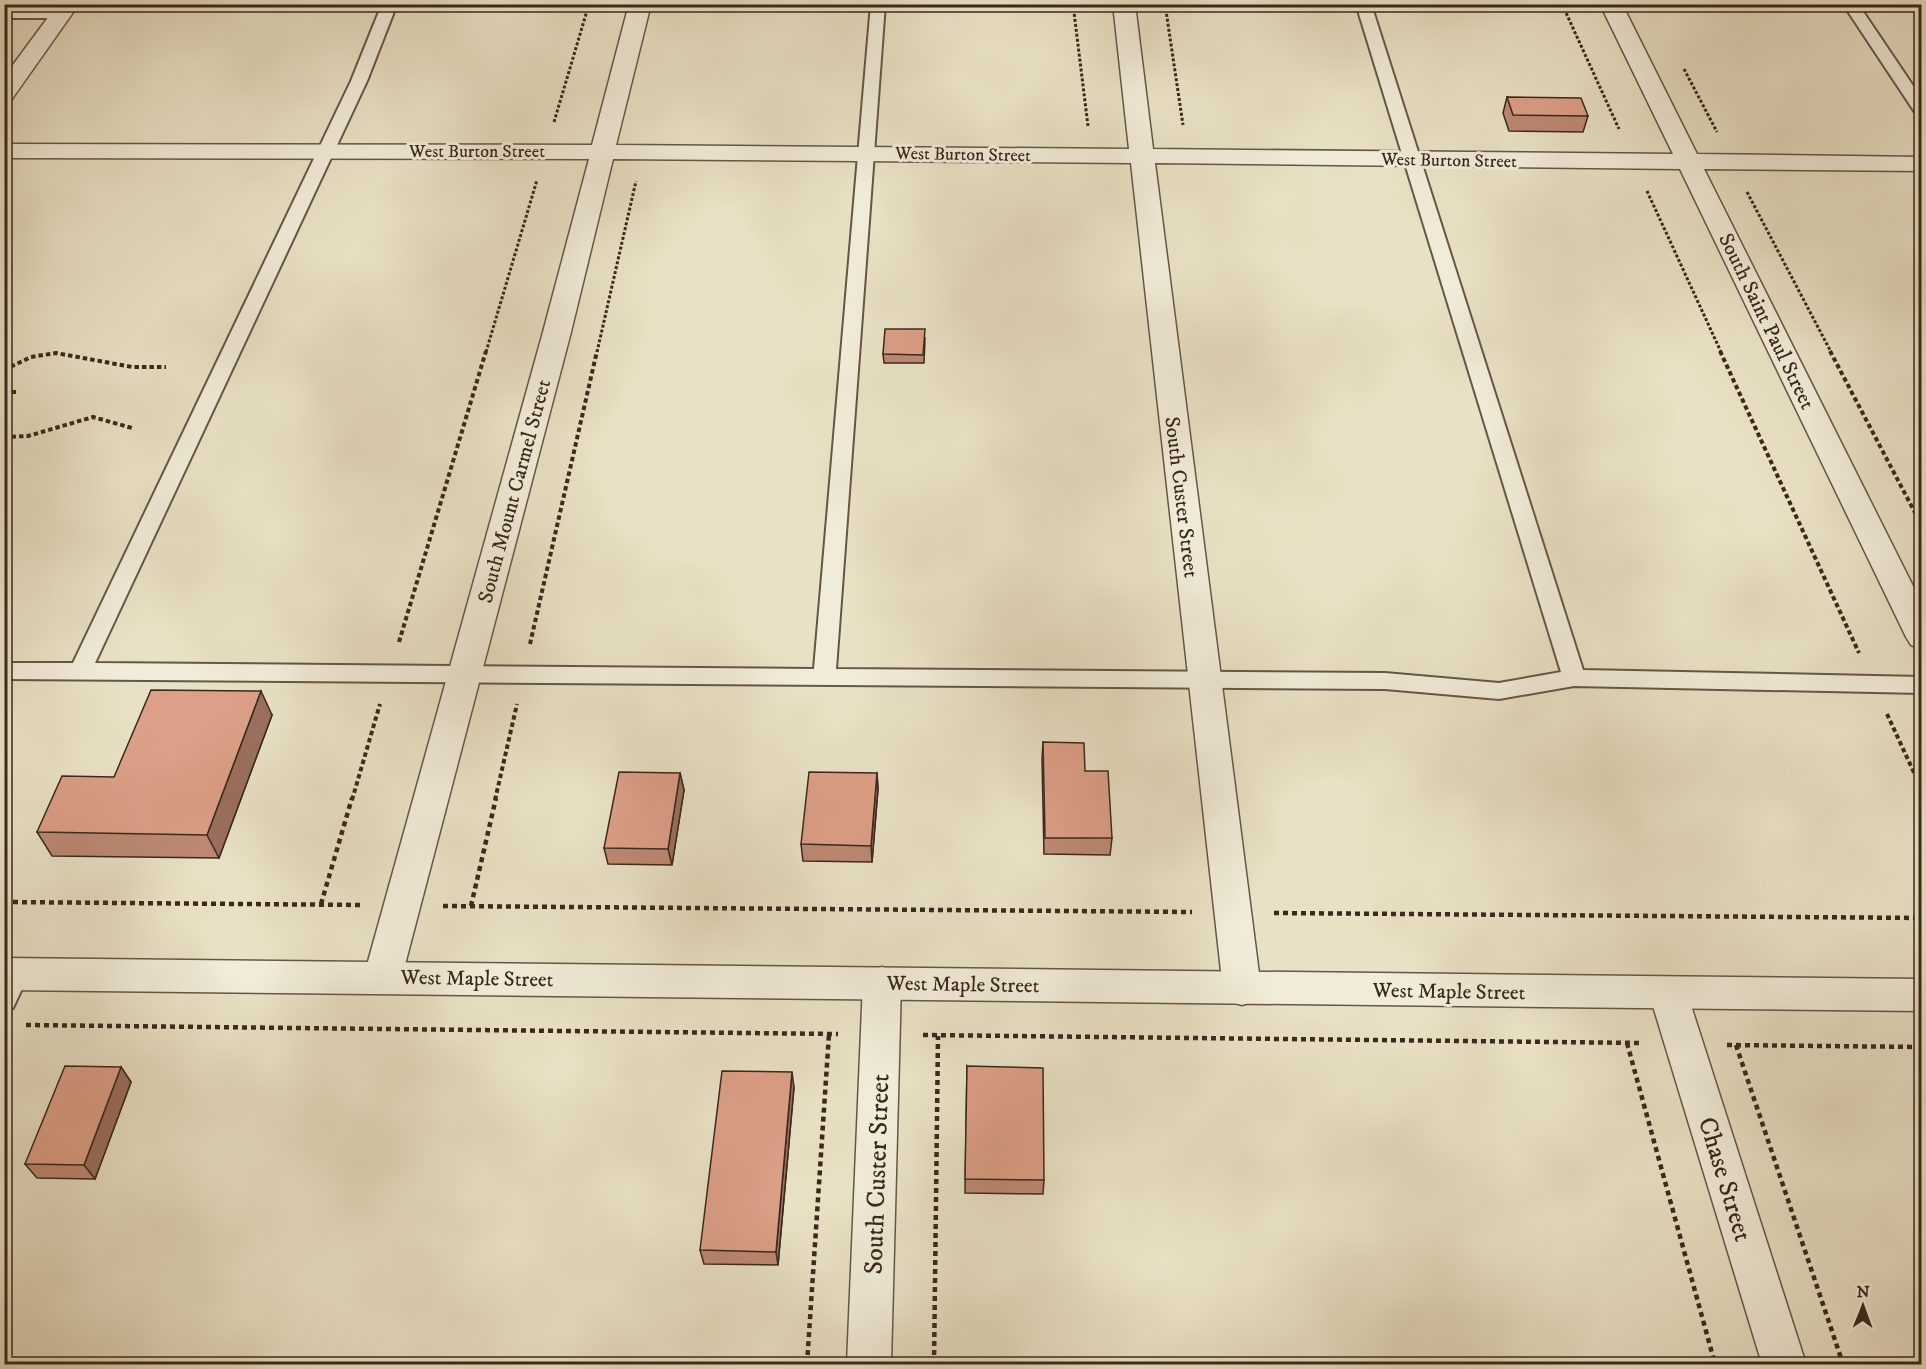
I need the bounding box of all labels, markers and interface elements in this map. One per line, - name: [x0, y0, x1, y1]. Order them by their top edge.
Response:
- street label: West Burton Street: [408, 141, 545, 163]
- street label: West Burton Street: [894, 143, 1031, 167]
- street label: West Burton Street: [1380, 149, 1517, 173]
- street label: South Saint Paul Street: [1712, 229, 1820, 414]
- street label: South Mount Carmel Street: [473, 376, 557, 606]
- street label: South Custer Street: [1158, 415, 1204, 579]
- street label: West Maple Street: [399, 965, 554, 993]
- street label: West Maple Street: [885, 971, 1040, 999]
- street label: West Maple Street: [1371, 978, 1526, 1006]
- street label: South Custer Street: [858, 1073, 897, 1275]
- street label: Chase Street: [1690, 1113, 1759, 1246]
- north arrow: [1833, 1276, 1893, 1336]
- text: N: [1857, 1282, 1870, 1302]

